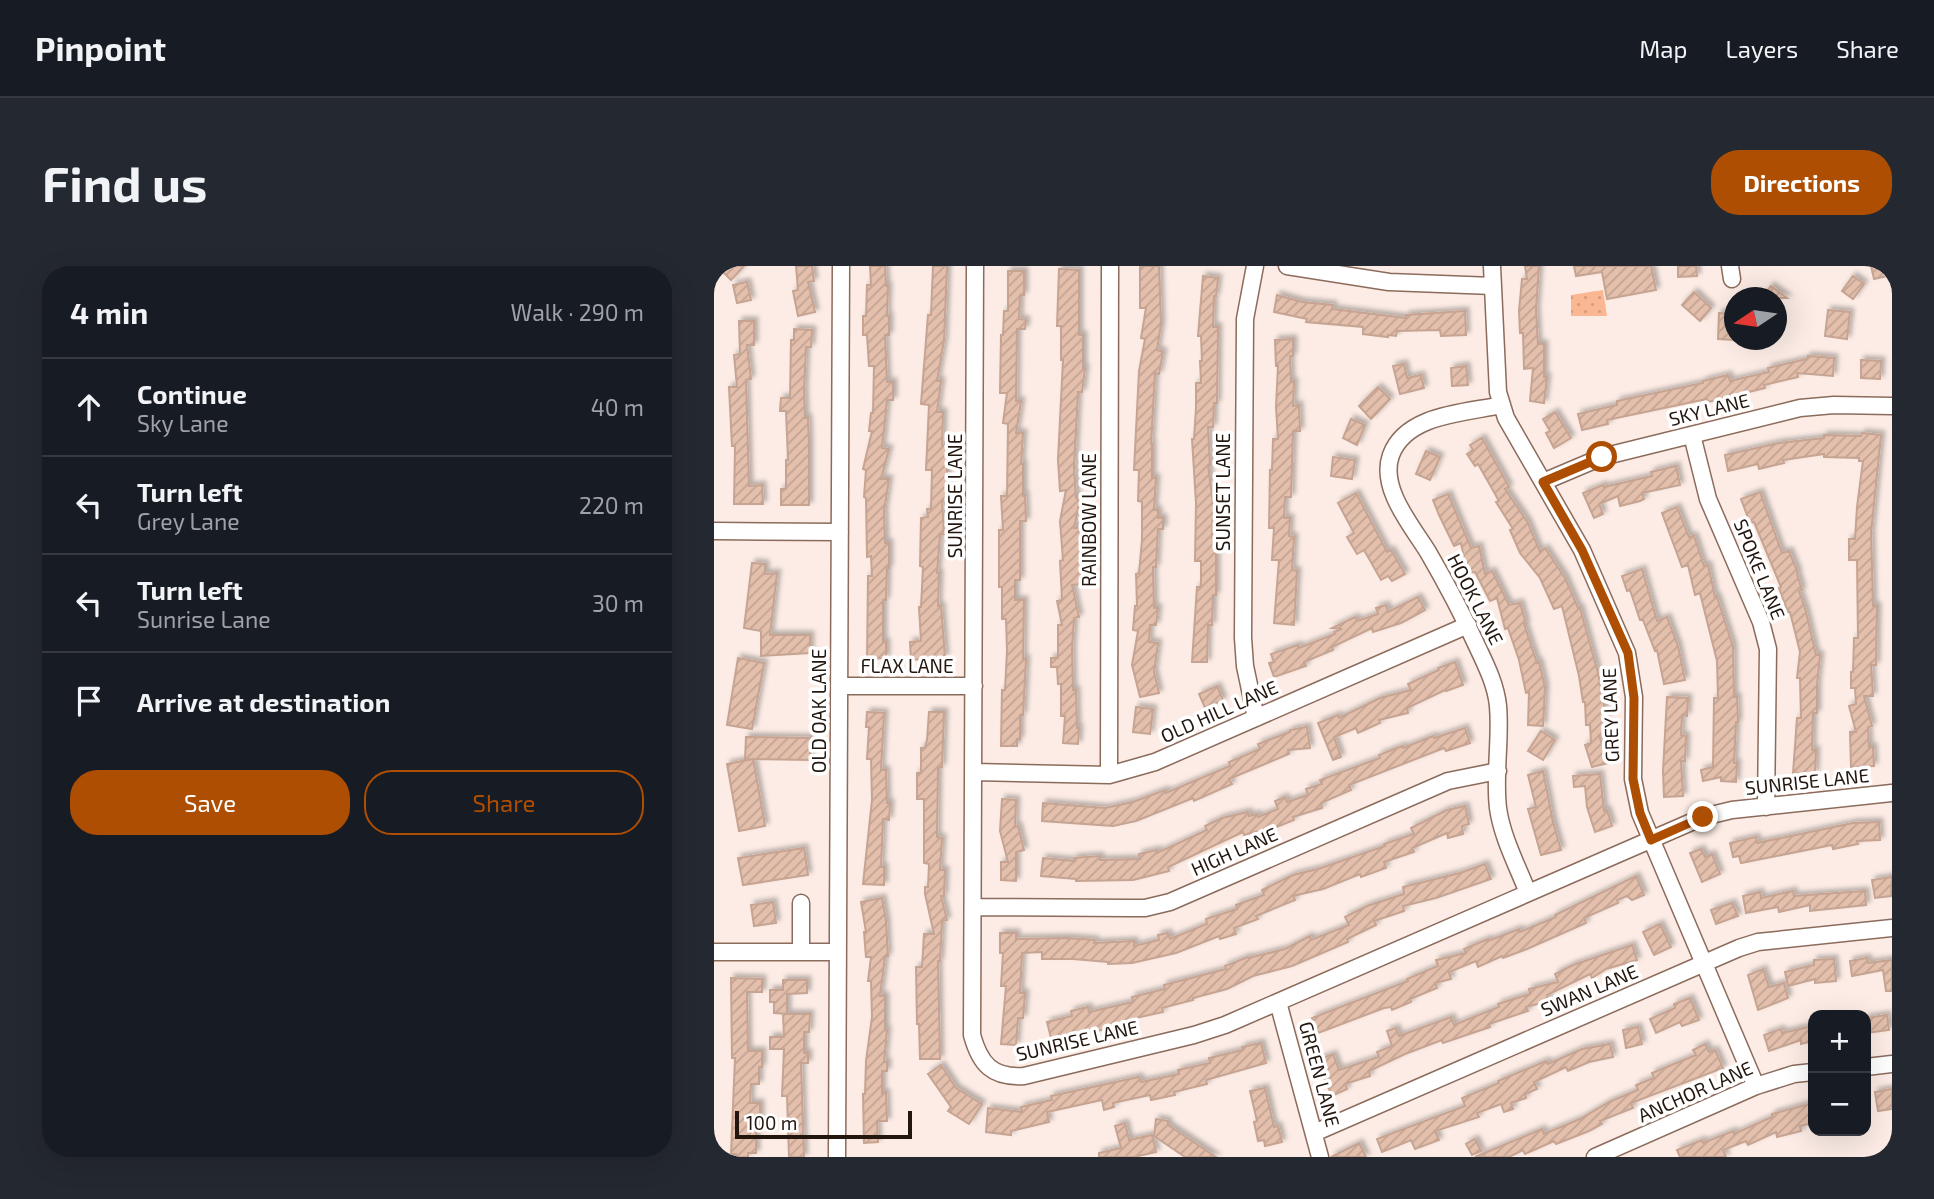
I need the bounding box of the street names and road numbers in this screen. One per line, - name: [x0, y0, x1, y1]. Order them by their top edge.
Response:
- street label: SKY LANE: [1666, 388, 1752, 430]
- street label: SUNSET LANE: [1211, 433, 1234, 551]
- street label: SUNRISE LANE: [943, 434, 966, 558]
- street label: RAINBOW LANE: [1077, 453, 1100, 587]
- street label: SPOKE LANE: [1729, 515, 1791, 623]
- street label: HOOK LANE: [1443, 550, 1509, 648]
- street label: OLD OAK LANE: [807, 649, 830, 773]
- street label: FLAX LANE: [860, 654, 954, 677]
- street label: GREY LANE: [1597, 667, 1623, 763]
- street label: OLD HILL LANE: [1157, 675, 1281, 747]
- street label: SUNRISE LANE: [1744, 763, 1870, 799]
- street label: HIGH LANE: [1187, 822, 1281, 880]
- street label: SWAN LANE: [1537, 959, 1641, 1021]
- street label: SUNRISE LANE: [1014, 1015, 1140, 1065]
- street label: GREEN LANE: [1295, 1019, 1345, 1129]
- street label: ANCHOR LANE: [1634, 1055, 1756, 1127]

